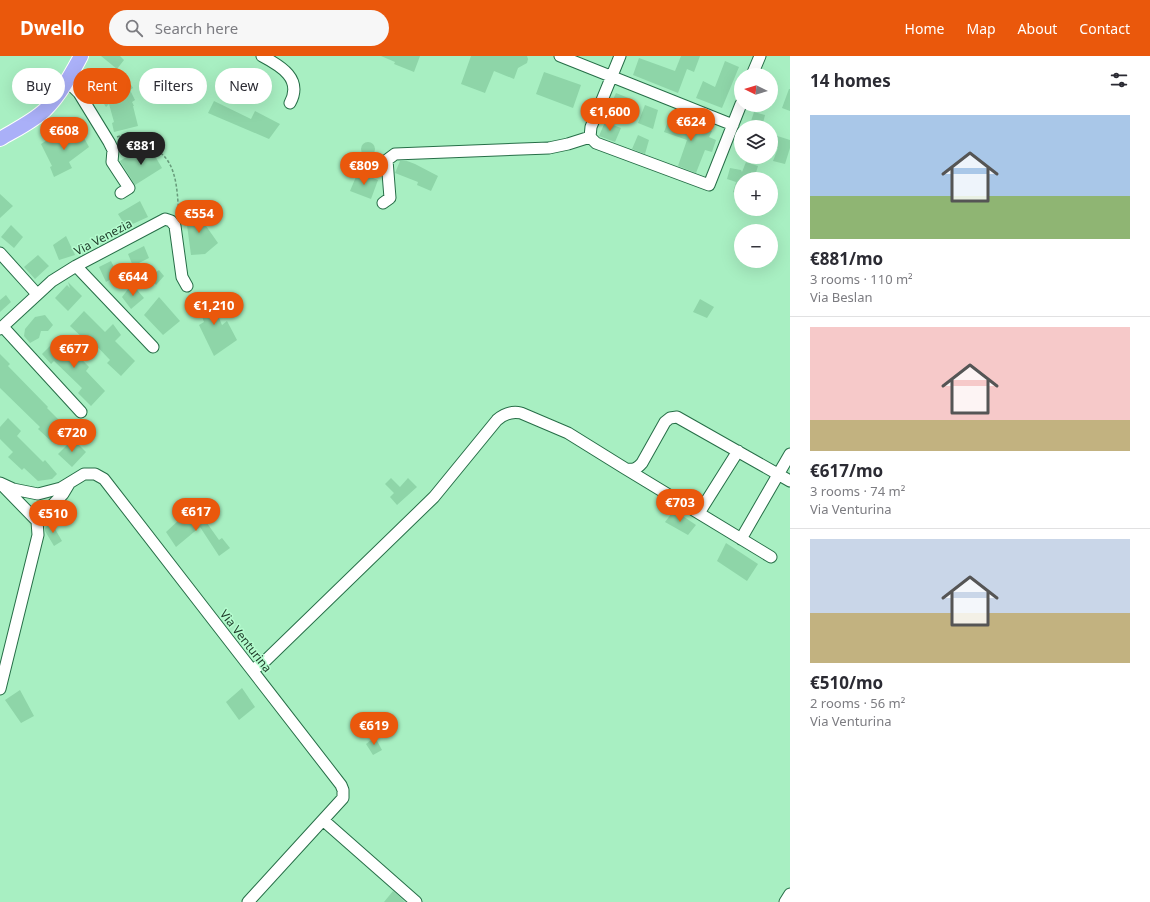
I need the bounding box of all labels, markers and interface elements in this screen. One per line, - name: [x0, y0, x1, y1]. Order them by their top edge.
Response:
- search box: [109, 10, 389, 46]
- text: Dwello: [20, 15, 85, 41]
- icon: search: [123, 17, 145, 39]
- text: Search here: [155, 18, 238, 38]
- text: Home: [905, 19, 944, 38]
- text: Map: [966, 19, 996, 38]
- text: About: [1018, 19, 1057, 38]
- text: Contact: [1079, 19, 1130, 38]
- chip: Buy: [12, 68, 65, 104]
- chip: Rent: [73, 68, 131, 104]
- chip: Filters: [139, 68, 207, 104]
- chip: New: [215, 68, 272, 104]
- north arrow: [734, 68, 778, 112]
- map controls: [734, 68, 778, 268]
- text: 14 homes: [810, 69, 891, 92]
- icon: filters: [1108, 69, 1130, 91]
- pin: €1,600: [577, 98, 643, 132]
- text: €1,600: [590, 102, 630, 120]
- pin: €624: [667, 108, 715, 142]
- text: €624: [676, 112, 706, 130]
- pin: €608: [40, 117, 88, 151]
- button: layers: [734, 120, 778, 164]
- text: €608: [49, 121, 79, 139]
- pin: €881: [117, 132, 165, 166]
- text: €881: [126, 136, 156, 154]
- icon: home: [934, 141, 1006, 213]
- pin: €809: [340, 152, 388, 186]
- text: €809: [349, 156, 379, 174]
- button: +: [734, 172, 778, 216]
- pin: €554: [175, 200, 223, 234]
- text: €554: [184, 204, 214, 222]
- street label: Via Venezia: [71, 215, 135, 259]
- button: −: [734, 224, 778, 268]
- text: €881/mo: [810, 247, 883, 270]
- pin: €644: [109, 263, 157, 297]
- text: €644: [118, 267, 148, 285]
- text: 3 rooms · 110 m²: [810, 270, 913, 288]
- text: Via Beslan: [810, 288, 873, 306]
- pin: €1,210: [181, 292, 247, 326]
- text: €1,210: [194, 296, 234, 314]
- pin: €677: [50, 335, 98, 369]
- text: €677: [59, 339, 89, 357]
- icon: home: [934, 353, 1006, 425]
- pin: €720: [48, 419, 96, 453]
- text: €720: [57, 423, 87, 441]
- text: €617/mo: [810, 459, 883, 482]
- text: 3 rooms · 74 m²: [810, 482, 905, 500]
- pin: €703: [656, 489, 704, 523]
- text: €703: [665, 493, 695, 511]
- pin: €617: [172, 498, 220, 532]
- pin: €510: [29, 500, 77, 534]
- text: Via Venturina: [810, 500, 892, 518]
- text: €617: [181, 502, 211, 520]
- text: €510: [38, 504, 68, 522]
- icon: home: [934, 565, 1006, 637]
- street label: Via Venturina: [216, 606, 276, 676]
- text: €510/mo: [810, 671, 883, 694]
- text: 2 rooms · 56 m²: [810, 694, 905, 712]
- pin: €619: [350, 712, 398, 746]
- text: Via Venturina: [810, 712, 892, 730]
- text: €619: [359, 716, 389, 734]

